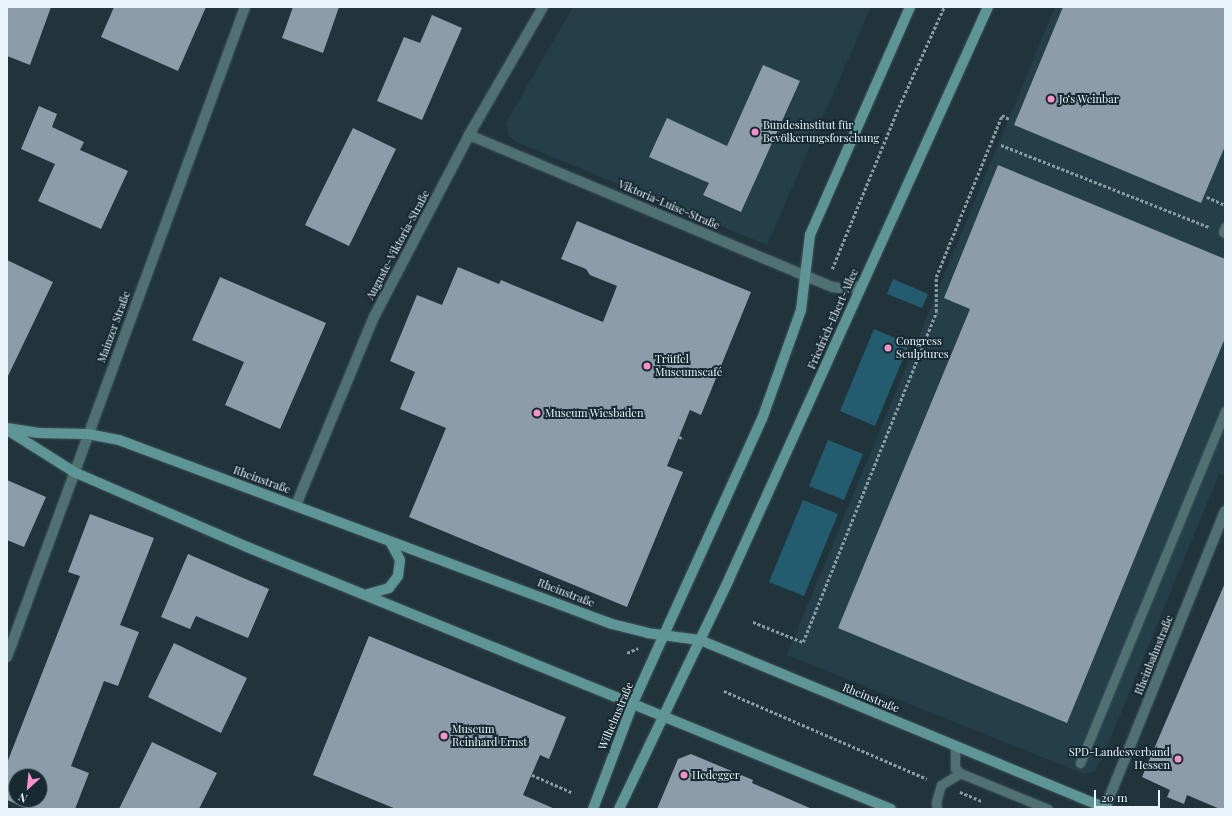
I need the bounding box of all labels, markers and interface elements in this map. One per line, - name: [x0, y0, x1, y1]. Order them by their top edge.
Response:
- place label: Jo‘s Weinbar: [1059, 92, 1119, 106]
- marker: Jo‘s Weinbar: [1046, 94, 1056, 104]
- place label: Bundesinstitut für Bevölkerungsforschung: [763, 119, 879, 145]
- marker: Bundesinstitut für Bevölkerungsforschung: [750, 127, 760, 137]
- street label: Viktoria-Luise-Straße: [616, 178, 722, 232]
- street label: Auguste-Viktoria-Straße: [364, 188, 432, 302]
- street label: Friedrich-Ebert-Allee: [805, 267, 861, 371]
- street label: Mainzer Straße: [95, 289, 133, 365]
- place label: Congress Sculptures: [896, 335, 949, 361]
- marker: Congress Sculptures: [883, 343, 893, 353]
- place label: Trüffel Museumscafé: [655, 353, 722, 379]
- marker: Trüffel Museumscafé: [642, 361, 652, 371]
- place label: Museum Wiesbaden: [545, 406, 644, 420]
- marker: Museum Wiesbaden: [532, 408, 542, 418]
- street label: Rheinstraße: [231, 464, 293, 496]
- street label: Rheinstraße: [536, 576, 596, 610]
- street label: Rheinbahnstraße: [1132, 613, 1176, 697]
- street label: Wilhelmstraße: [596, 680, 636, 752]
- street label: Rheinstraße: [841, 681, 901, 715]
- place label: Museum Reinhard Ernst: [452, 723, 527, 749]
- marker: Museum Reinhard Ernst: [439, 731, 449, 741]
- place label: SPD-Landesverband Hessen: [1069, 746, 1170, 772]
- marker: SPD-Landesverband Hessen: [1173, 754, 1183, 764]
- north arrow: [8, 768, 48, 808]
- place label: Hedegger: [692, 768, 740, 782]
- marker: Hedegger: [679, 770, 689, 780]
- scale bar: [1096, 782, 1162, 808]
- text: 20 m: [1101, 789, 1128, 805]
- text: N: [16, 790, 30, 807]

